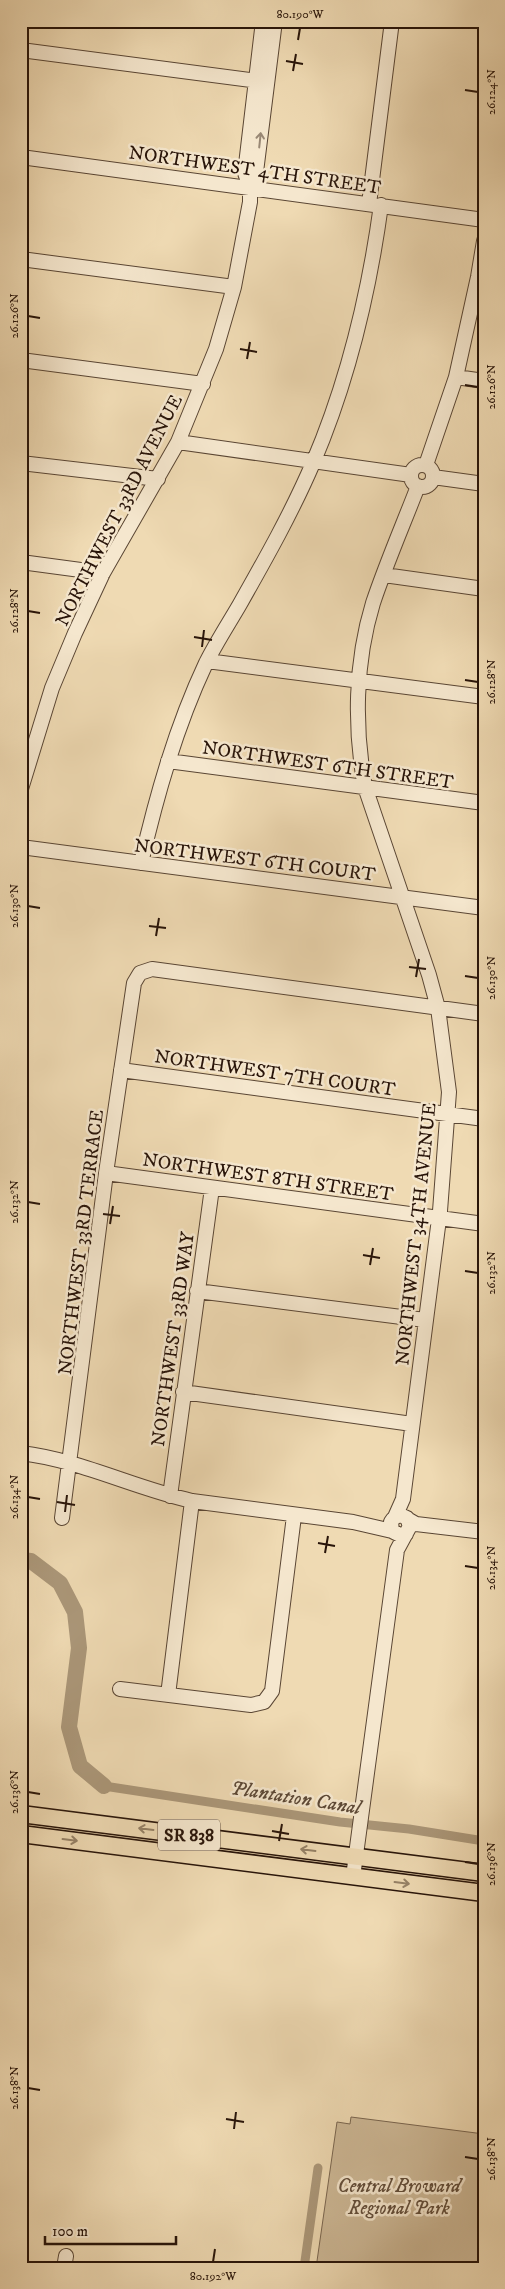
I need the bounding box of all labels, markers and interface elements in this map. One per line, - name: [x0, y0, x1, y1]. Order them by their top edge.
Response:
- text: 80.190°W: [277, 7, 324, 22]
- text: 26.124°N: [484, 69, 499, 115]
- one-way arrow: [255, 133, 265, 149]
- street label: NORTHWEST 4TH STREET: [127, 141, 383, 200]
- text: 26.126°N: [7, 293, 22, 339]
- text: 26.126°N: [484, 364, 499, 410]
- street label: NORTHWEST 33RD AVENUE: [51, 391, 188, 630]
- text: 26.128°N: [7, 588, 22, 633]
- text: 26.128°N: [484, 659, 499, 704]
- street label: NORTHWEST 6TH STREET: [201, 736, 456, 795]
- street label: NORTHWEST 6TH COURT: [133, 834, 377, 887]
- text: 26.130°N: [7, 884, 22, 928]
- text: 26.130°N: [484, 956, 499, 1000]
- street label: NORTHWEST 7TH COURT: [153, 1045, 397, 1102]
- street label: NORTHWEST 34TH AVENUE: [391, 1102, 442, 1367]
- street label: NORTHWEST 33RD TERRACE: [54, 1108, 109, 1376]
- street label: NORTHWEST 8TH STREET: [141, 1148, 395, 1207]
- text: 26.132°N: [7, 1180, 22, 1224]
- street label: NORTHWEST 33RD WAY: [147, 1229, 200, 1448]
- text: 26.132°N: [484, 1251, 499, 1295]
- text: 26.134°N: [7, 1475, 22, 1519]
- text: 26.134°N: [484, 1546, 499, 1590]
- text: 26.136°N: [7, 1770, 22, 1814]
- water label: Plantation Canal: [229, 1776, 364, 1821]
- road number: SR 838: [158, 1820, 220, 1850]
- one-way arrow: [139, 1824, 155, 1834]
- one-way arrow: [61, 1835, 77, 1845]
- text: 26.136°N: [484, 1842, 499, 1886]
- one-way arrow: [300, 1845, 316, 1855]
- one-way arrow: [393, 1878, 409, 1888]
- text: 26.138°N: [7, 2066, 22, 2110]
- text: 26.138°N: [484, 2137, 499, 2181]
- park label: Central Broward Regional Park: [338, 2175, 463, 2220]
- scale bar: [45, 2214, 176, 2246]
- text: 100 m: [52, 2222, 88, 2241]
- text: 80.192°W: [190, 2269, 237, 2284]

